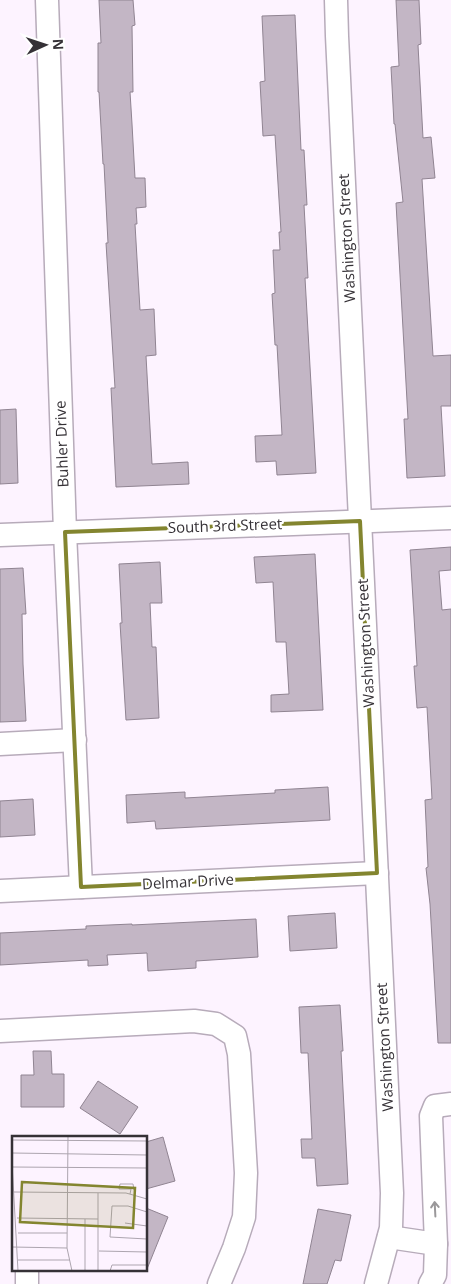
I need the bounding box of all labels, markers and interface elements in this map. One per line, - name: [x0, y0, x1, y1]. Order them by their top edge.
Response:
- north arrow: [20, 20, 70, 70]
- text: N: [49, 38, 68, 50]
- street label: Washington Street: [333, 173, 359, 303]
- street label: Buhler Drive: [49, 400, 73, 488]
- street label: South 3rd Street: [167, 513, 283, 537]
- street label: Washington Street: [352, 578, 378, 708]
- street label: Delmar Drive: [141, 869, 234, 893]
- street label: Washington Street: [371, 982, 397, 1112]
- inset map: [12, 1136, 148, 1272]
- one-way arrow: [430, 1201, 439, 1217]

